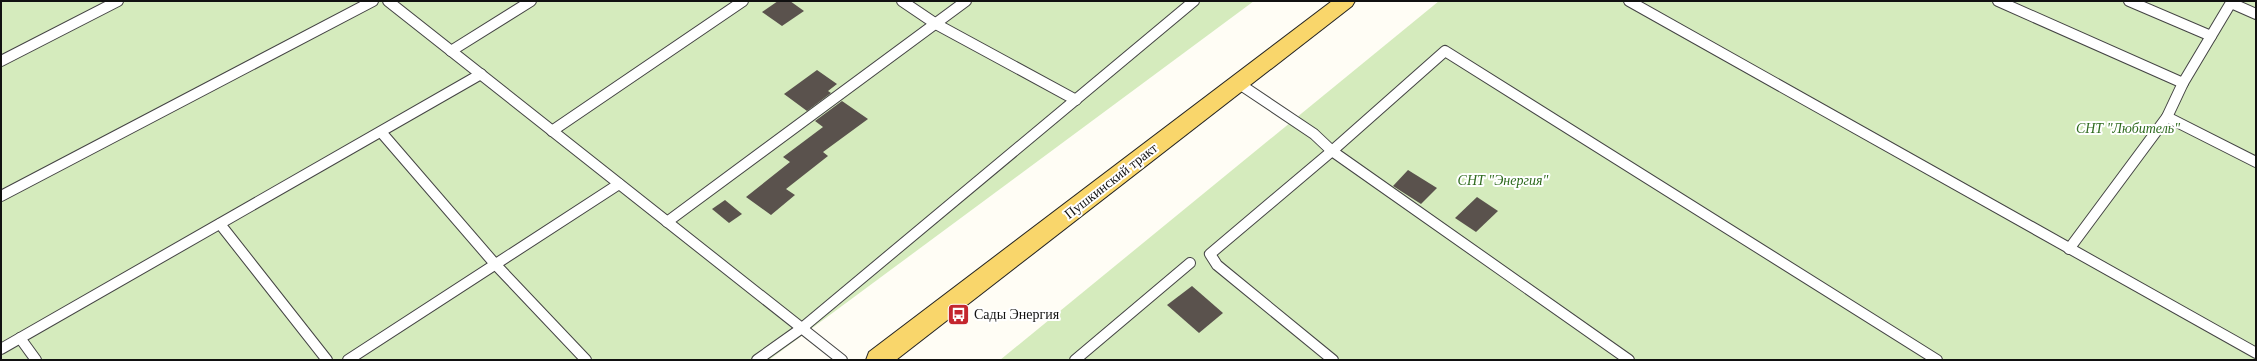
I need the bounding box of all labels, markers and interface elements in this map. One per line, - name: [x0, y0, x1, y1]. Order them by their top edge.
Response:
- park label: СНТ "Любитель": [2076, 121, 2180, 136]
- street label: Пушкинский тракт: [1062, 140, 1160, 222]
- park label: СНТ "Энергия": [1458, 173, 1549, 188]
- bus stop icon: Сады Энергия: [945, 301, 971, 327]
- place label: Сады Энергия: [974, 307, 1060, 322]

